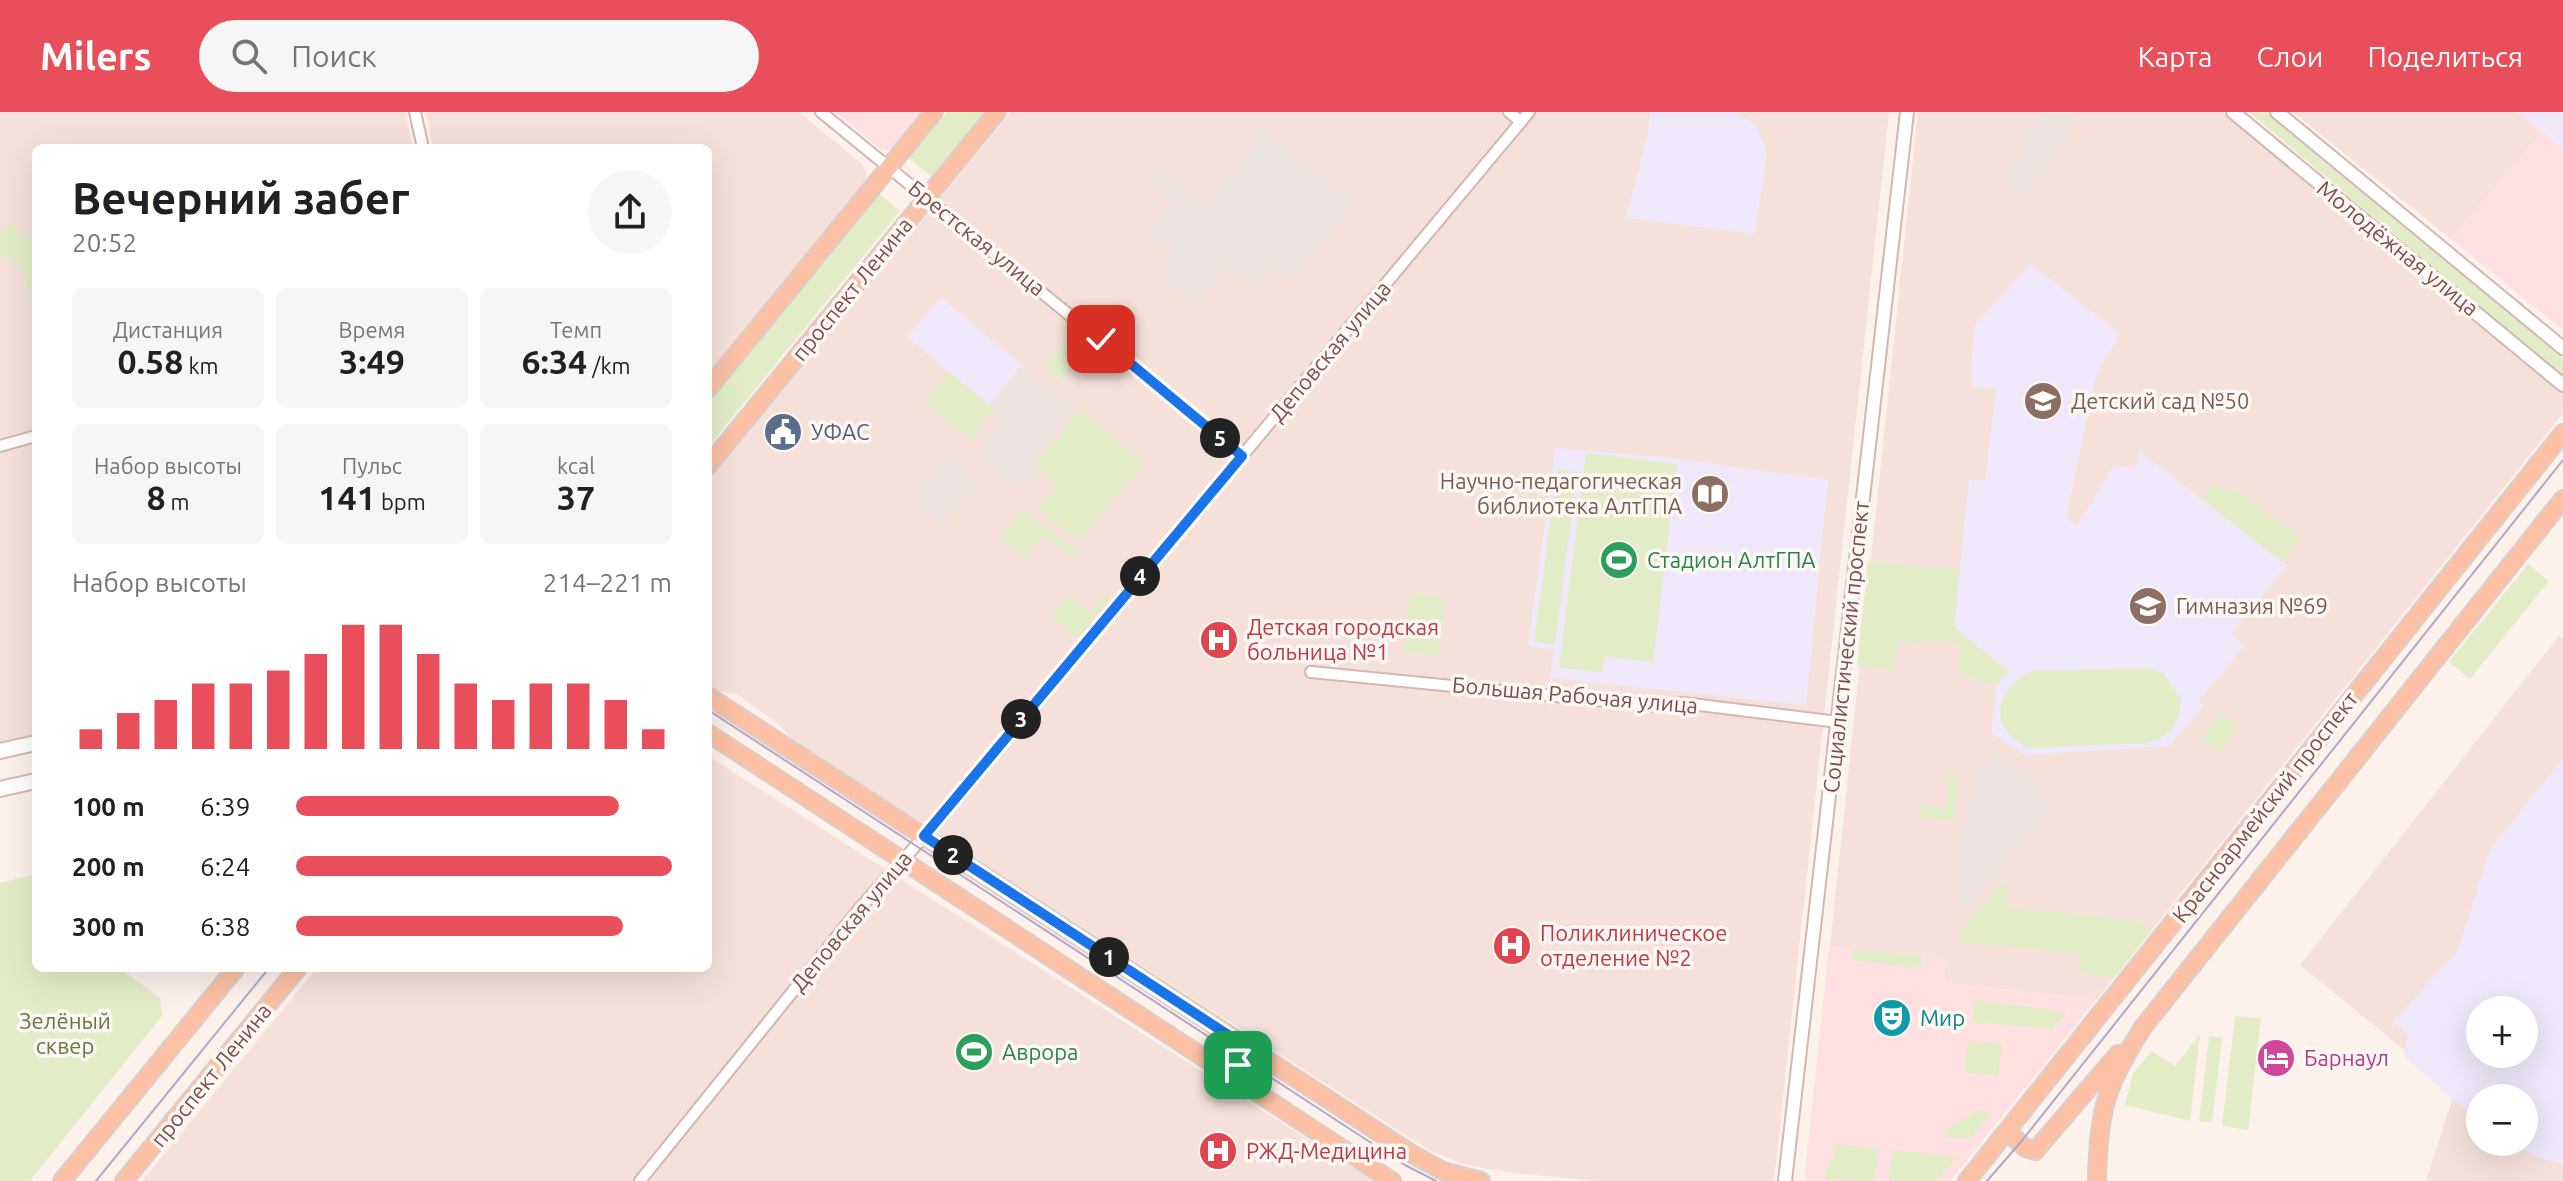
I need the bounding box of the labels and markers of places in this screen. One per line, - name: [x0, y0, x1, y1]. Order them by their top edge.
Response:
- pin: [1067, 305, 1135, 373]
- school or university icon: Детский сад №50: [2022, 380, 2064, 422]
- place label: Детский сад №50: [2071, 388, 2249, 413]
- public building icon: УФАС: [762, 411, 804, 453]
- pin: 5: [1200, 418, 1240, 458]
- place label: УФАС: [811, 419, 870, 444]
- place label: Научно-педагогическая библиотека АлтГПА: [1440, 468, 1683, 518]
- library icon: Научно-педагогическая библиотека АлтГПА: [1689, 473, 1731, 515]
- sports icon: Стадион АлтГПА: [1598, 539, 1640, 581]
- place label: Стадион АлтГПА: [1647, 547, 1816, 572]
- pin: 4: [1120, 556, 1160, 596]
- school or university icon: Гимназия №69: [2127, 585, 2169, 627]
- place label: Гимназия №69: [2176, 593, 2328, 618]
- place label: Детская городская больница №1: [1247, 614, 1439, 664]
- hospital icon: Детская городская больница №1: [1198, 619, 1240, 661]
- pin: 3: [1001, 699, 1041, 739]
- pin: 2: [933, 835, 973, 875]
- place label: Поликлиническое отделение №2: [1540, 920, 1727, 970]
- hospital icon: Поликлиническое отделение №2: [1491, 925, 1533, 967]
- pin: 1: [1089, 937, 1129, 977]
- theatre icon: Мир: [1871, 997, 1913, 1039]
- place label: Мир: [1920, 1005, 1965, 1030]
- sports icon: Аврора: [953, 1031, 995, 1073]
- pin: [1204, 1031, 1272, 1099]
- hotel icon: Барнаул: [2255, 1037, 2297, 1079]
- place label: Аврора: [1002, 1039, 1078, 1064]
- place label: Барнаул: [2304, 1045, 2389, 1070]
- hospital icon: РЖД-Медицина: [1197, 1130, 1239, 1172]
- place label: РЖД-Медицина: [1246, 1138, 1407, 1163]

